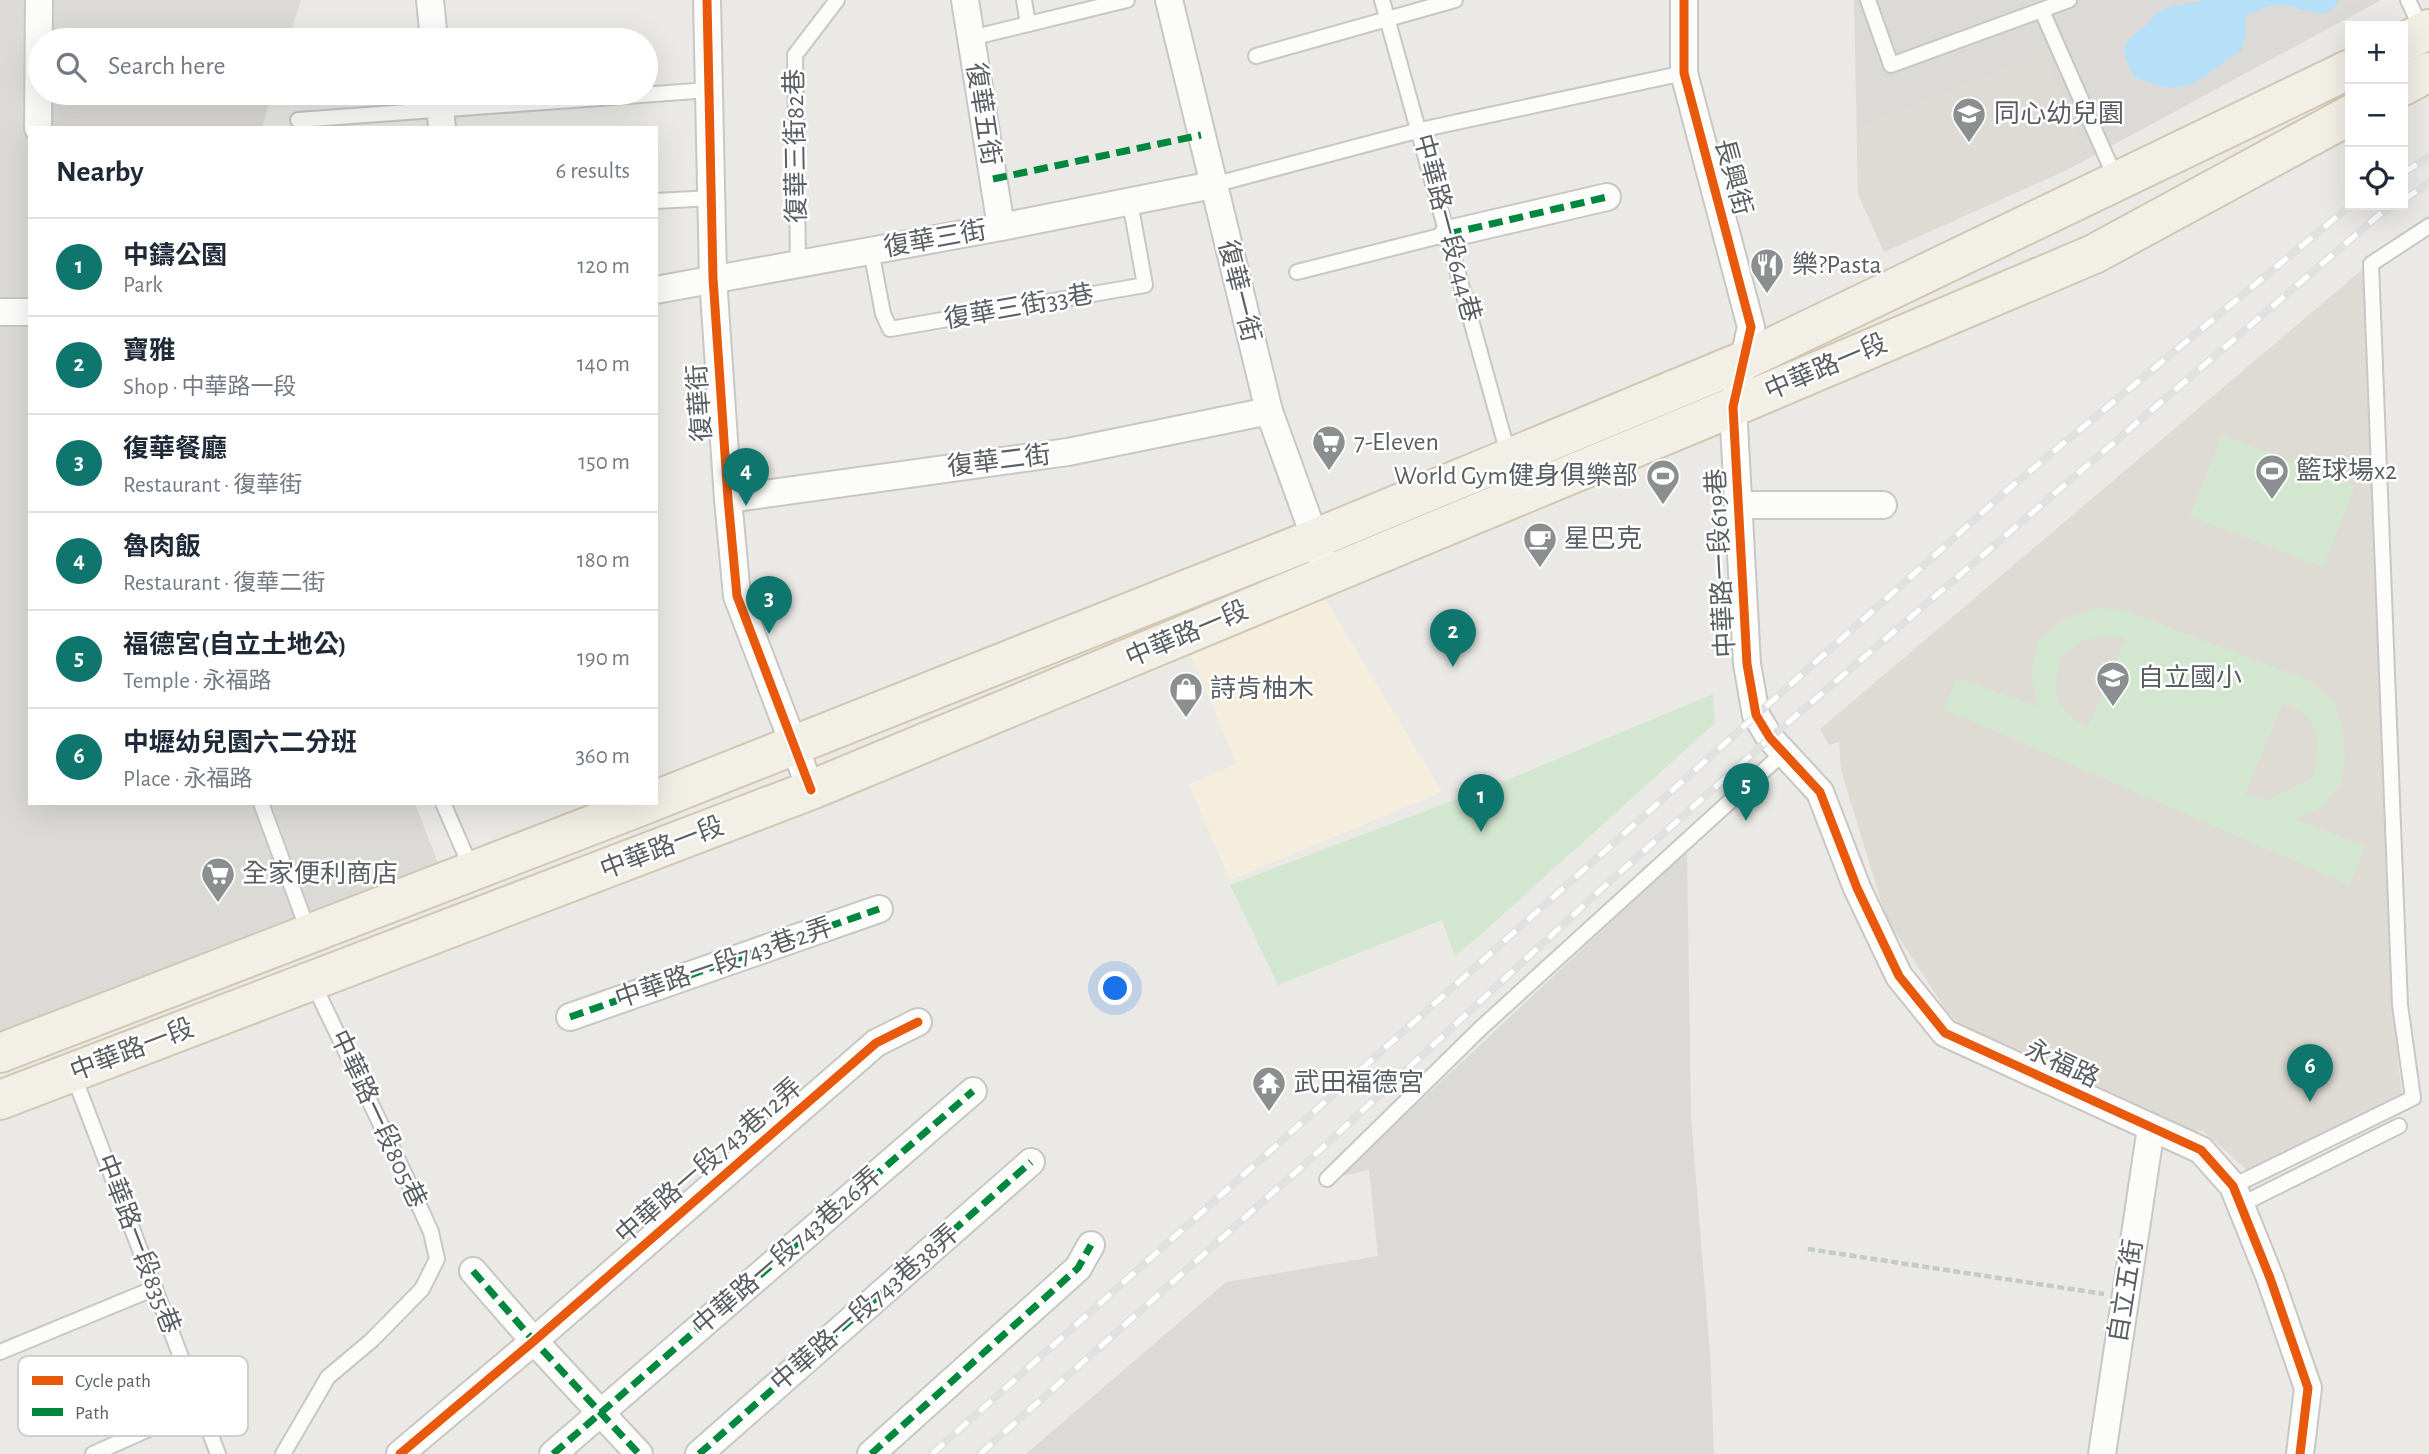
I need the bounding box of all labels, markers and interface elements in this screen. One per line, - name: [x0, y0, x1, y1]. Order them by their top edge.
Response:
- map controls: [2345, 21, 2408, 210]
- button: +: [2345, 21, 2408, 84]
- search box: [28, 28, 658, 105]
- icon: search: [52, 48, 90, 86]
- text: Search here: [108, 53, 226, 79]
- street label: 復華五街: [962, 60, 1005, 167]
- street label: 復華三街82巷: [781, 69, 810, 223]
- button: −: [2345, 84, 2408, 147]
- school or university icon: 同心幼兒園: [1950, 95, 1988, 144]
- place label: 同心幼兒園: [1994, 100, 2124, 127]
- street label: 中華路一段644巷: [1409, 131, 1486, 325]
- street label: 長興街: [1710, 136, 1757, 218]
- button: locate: [2345, 147, 2408, 210]
- text: Nearby: [56, 157, 144, 187]
- text: 6 results: [556, 160, 630, 183]
- street label: 復華三街: [881, 216, 988, 261]
- street label: 復華一街: [1214, 237, 1265, 345]
- text: 中鑄公園: [123, 243, 227, 269]
- restaurant icon: 樂?Pasta: [1748, 246, 1786, 295]
- place label: 樂?Pasta: [1792, 250, 1881, 278]
- text: 1: [75, 255, 83, 278]
- text: 120 m: [577, 255, 630, 278]
- text: Park: [123, 274, 163, 297]
- street label: 復華三街33巷: [942, 280, 1096, 333]
- street label: 中華路一段: [1760, 328, 1891, 404]
- text: 寶雅: [123, 338, 175, 364]
- text: 2: [74, 353, 84, 376]
- text: 140 m: [577, 353, 630, 376]
- street label: 復華街: [683, 363, 716, 443]
- text: Shop · 中華路一段: [123, 376, 296, 399]
- supermarket icon: 7-Eleven: [1310, 423, 1348, 472]
- place label: 7-Eleven: [1354, 429, 1439, 455]
- text: 復華餐廳: [123, 436, 227, 462]
- street label: 復華二街: [946, 441, 1052, 480]
- pin: 4: [723, 448, 769, 506]
- text: 3: [74, 451, 84, 474]
- text: 150 m: [578, 451, 630, 474]
- sports icon: 籃球場x2: [2253, 452, 2291, 501]
- place label: 籃球場x2: [2296, 456, 2397, 484]
- sports icon: World Gym健身俱樂部: [1644, 457, 1682, 506]
- place label: World Gym健身俱樂部: [1394, 461, 1638, 489]
- street label: 中華路一段619巷: [1701, 468, 1739, 658]
- text: Restaurant · 復華街: [123, 474, 302, 497]
- cafe icon: 星巴克: [1521, 520, 1559, 569]
- place label: 星巴克: [1564, 525, 1642, 552]
- text: 魯肉飯: [123, 534, 201, 560]
- text: 4: [73, 549, 85, 572]
- text: 180 m: [577, 549, 630, 572]
- text: Restaurant · 復華二街: [123, 572, 325, 595]
- pin: 3: [746, 576, 792, 634]
- street label: 中華路一段: [1121, 595, 1252, 671]
- pin: 2: [1430, 609, 1476, 667]
- text: 福德宮(自立土地公): [123, 632, 346, 658]
- text: 5: [74, 647, 84, 670]
- text: 190 m: [577, 647, 630, 670]
- school or university icon: 自立國小: [2094, 659, 2132, 708]
- place label: 自立國小: [2138, 664, 2242, 691]
- text: Temple · 永福路: [123, 670, 272, 693]
- shop icon: 詩肯柚木: [1167, 670, 1205, 719]
- place label: 詩肯柚木: [1210, 675, 1314, 702]
- text: 中壢幼兒園六二分班: [123, 730, 357, 756]
- text: 6: [73, 745, 85, 768]
- text: 360 m: [575, 745, 630, 768]
- pin: 5: [1723, 763, 1769, 821]
- text: Place · 永福路: [123, 768, 253, 791]
- pin: 1: [1458, 774, 1504, 832]
- street label: 中華路一段: [596, 811, 727, 883]
- supermarket icon: 全家便利商店: [199, 855, 237, 904]
- place label: 全家便利商店: [242, 859, 398, 887]
- street label: 中華路一段743巷2弄: [611, 912, 836, 1012]
- your location: [1098, 971, 1132, 1005]
- street label: 中華路一段: [66, 1013, 197, 1085]
- street label: 中華路一段805巷: [325, 1025, 432, 1212]
- street label: 永福路: [2021, 1035, 2103, 1092]
- pin: 6: [2287, 1044, 2333, 1102]
- temple icon: 武田福德宮: [1250, 1064, 1288, 1113]
- place label: 武田福德宮: [1294, 1069, 1424, 1096]
- street label: 中華路一段743巷12弄: [610, 1072, 807, 1249]
- street label: 中華路一段835巷: [92, 1150, 186, 1337]
- street label: 中華路一段743巷26弄: [687, 1161, 886, 1340]
- street label: 中華路一段743巷38弄: [765, 1218, 964, 1396]
- street label: 自立五街: [2104, 1237, 2147, 1344]
- legend: [18, 1356, 248, 1436]
- text: Cycle path: [75, 1372, 151, 1391]
- text: Path: [75, 1404, 109, 1423]

